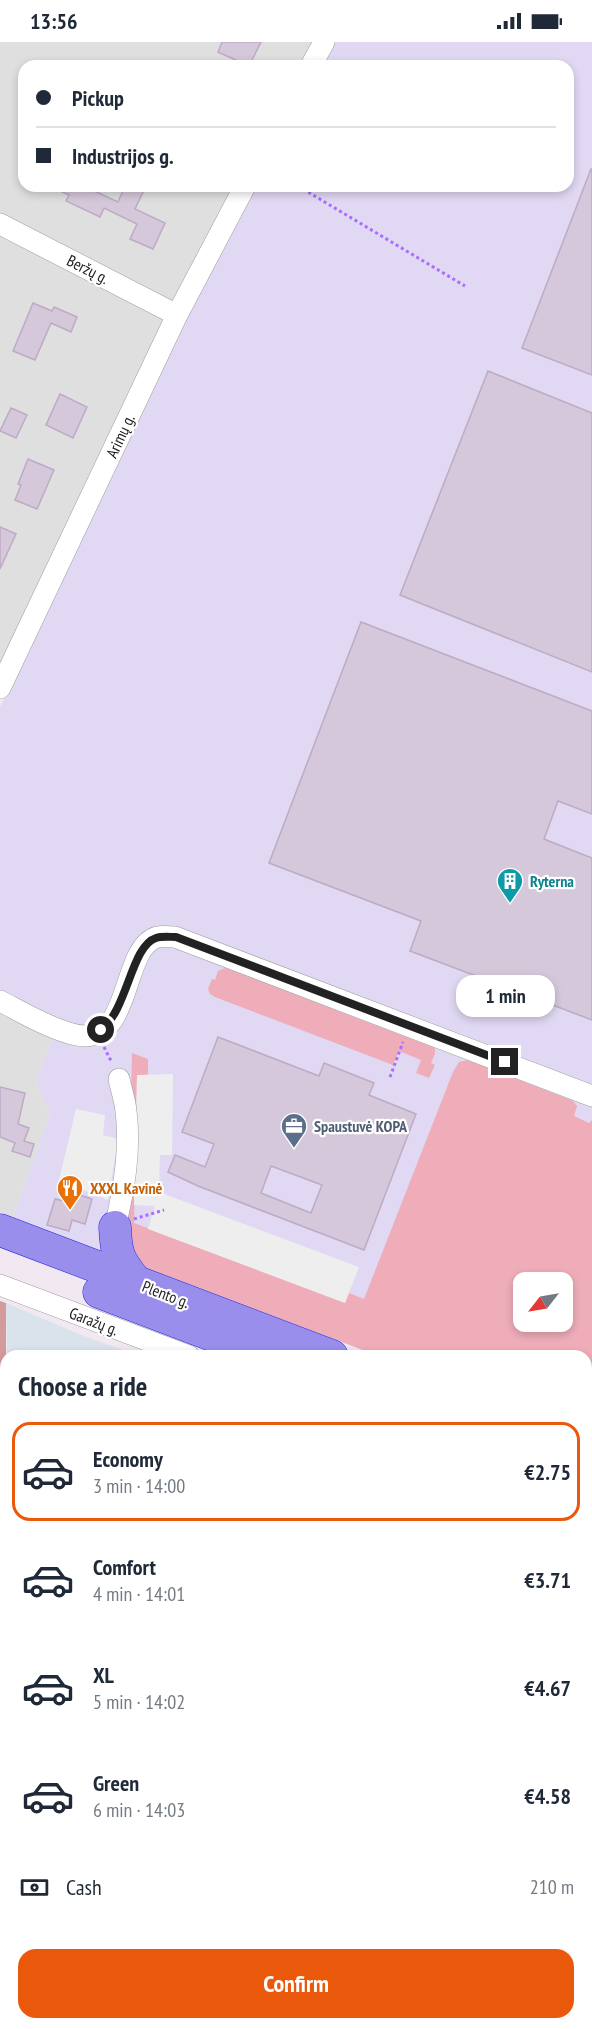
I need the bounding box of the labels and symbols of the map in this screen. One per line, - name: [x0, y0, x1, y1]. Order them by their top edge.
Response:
- street label: Beržų g.: [64, 250, 112, 288]
- street label: Arimų g.: [101, 411, 139, 461]
- building icon: Ryterna: [495, 866, 525, 904]
- place label: Ryterna: [530, 871, 574, 891]
- callout: 1 min: [456, 975, 554, 1017]
- route start: [87, 1016, 114, 1043]
- route end: [491, 1048, 518, 1075]
- office icon: Spaustuvė KOPA: [279, 1111, 309, 1149]
- place label: Spaustuvė KOPA: [314, 1116, 408, 1136]
- restaurant icon: XXXL Kavinė: [55, 1173, 85, 1211]
- place label: XXXL Kavinė: [90, 1178, 163, 1198]
- north arrow: [513, 1272, 573, 1332]
- street label: Plento g.: [140, 1276, 193, 1312]
- street label: Garažų g.: [67, 1303, 121, 1340]

